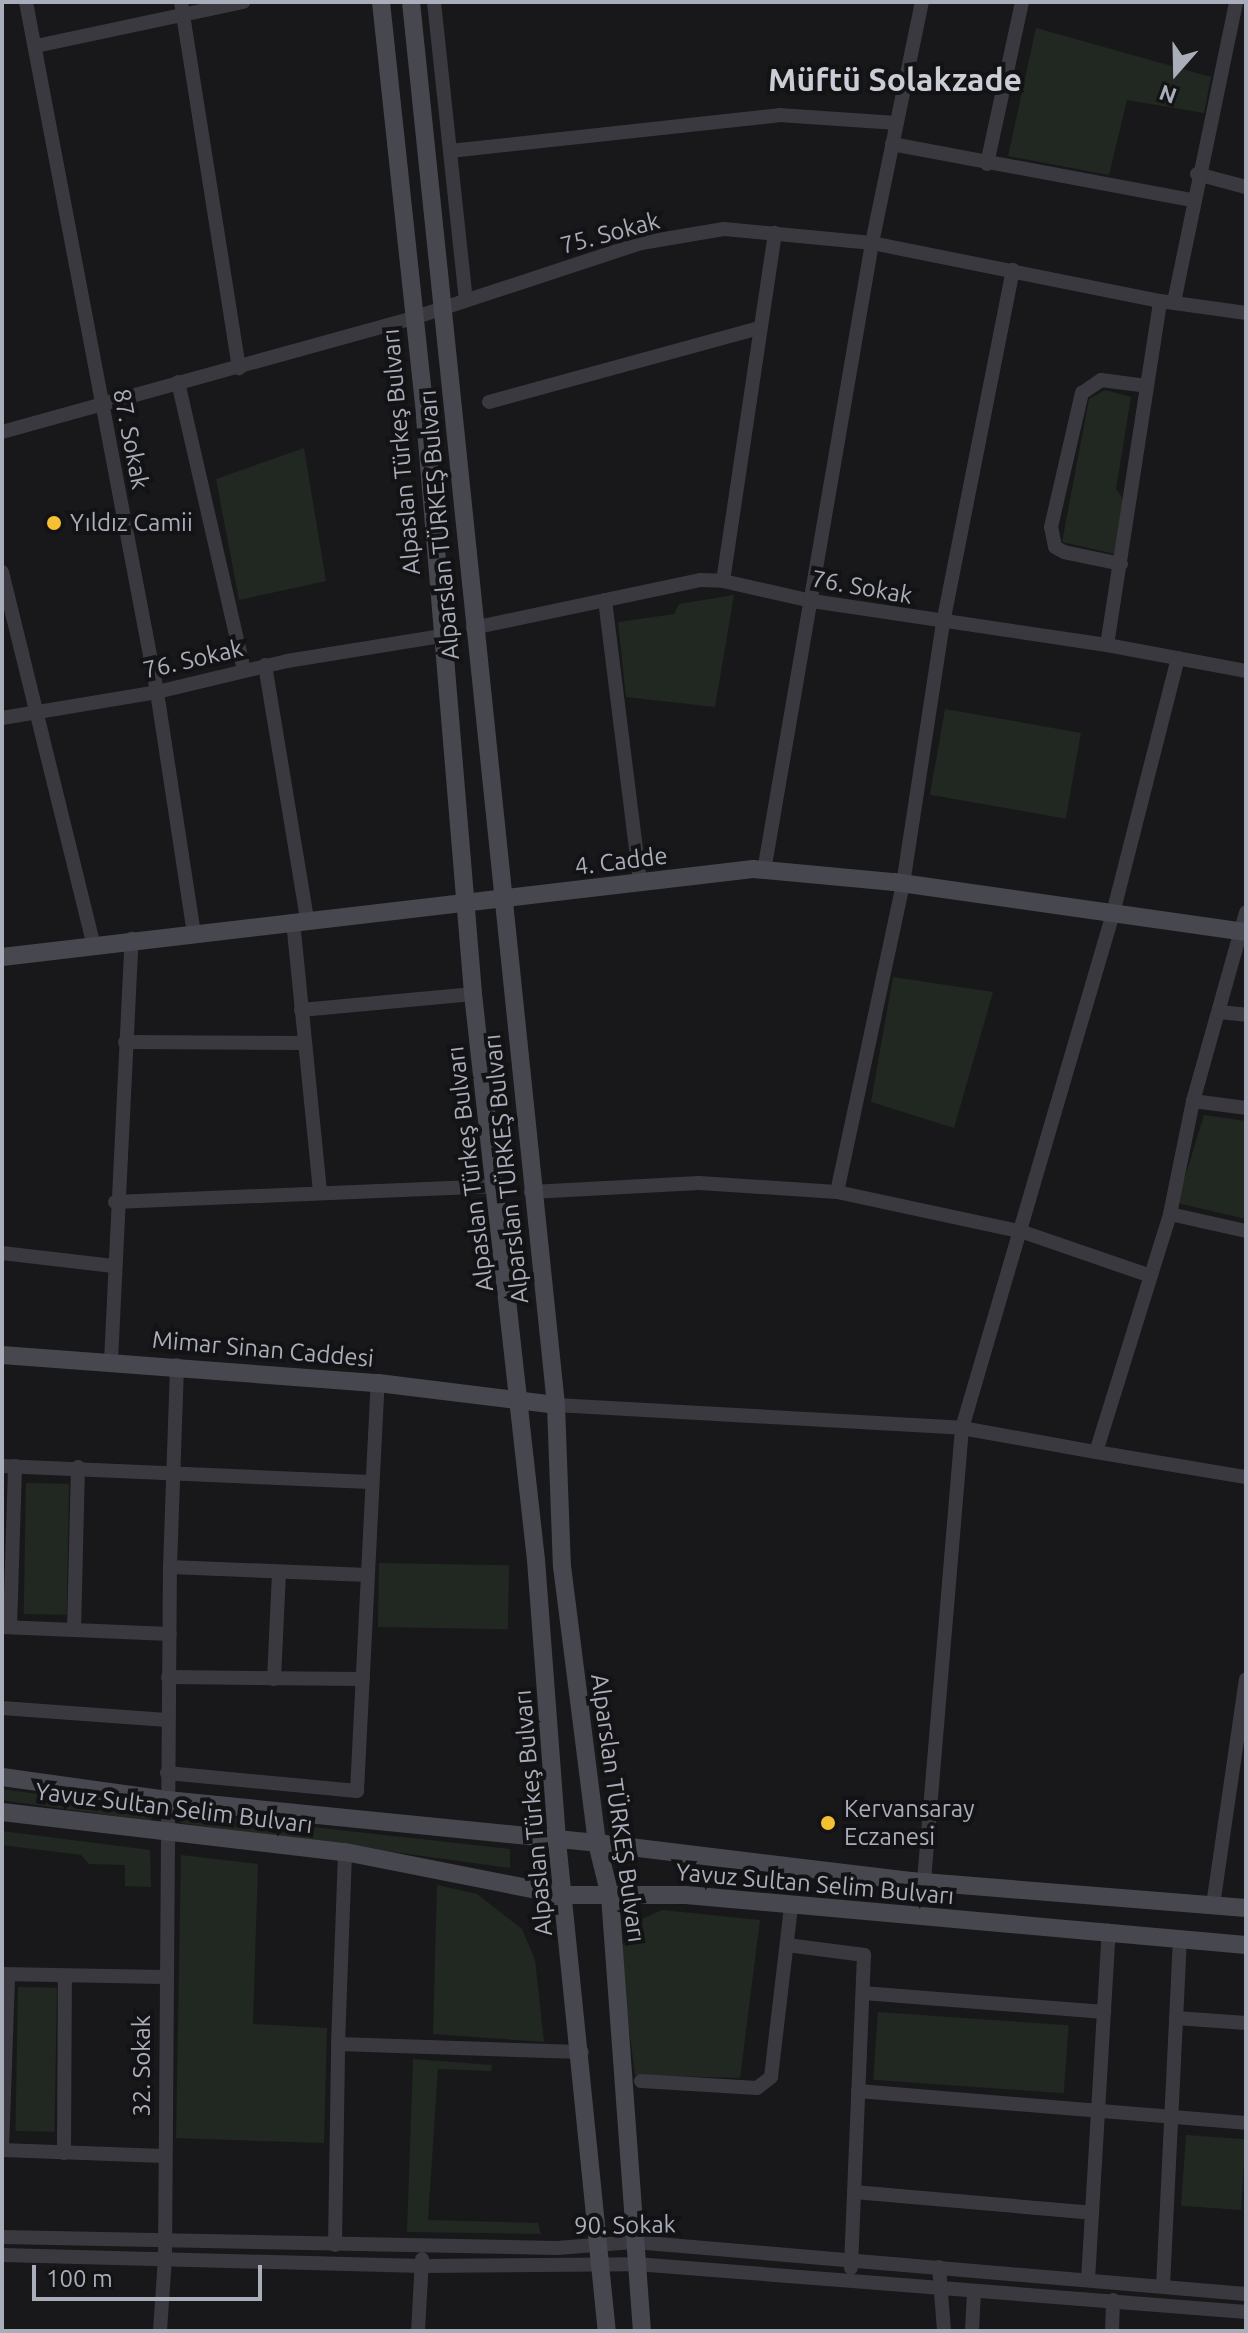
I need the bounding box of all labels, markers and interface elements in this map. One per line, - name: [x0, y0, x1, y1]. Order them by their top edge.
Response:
- north arrow: [1136, 32, 1216, 112]
- district label: Müftü Solakzade: [768, 60, 1022, 98]
- text: N: [1156, 80, 1180, 110]
- street label: 75. Sokak: [557, 206, 663, 260]
- street label: Alpaslan Türkeş Bulvarı: [376, 328, 426, 576]
- street label: 87. Sokak: [107, 386, 155, 492]
- street label: Alparslan TÜRKEŞ Bulvarı: [413, 389, 465, 661]
- place label: Yıldız Camii: [70, 509, 193, 537]
- marker: Yıldız Camii: [45, 514, 63, 532]
- street label: 76. Sokak: [809, 564, 915, 610]
- street label: 76. Sokak: [140, 634, 246, 684]
- street label: 4. Cadde: [573, 841, 669, 881]
- street label: Alparslan TÜRKEŞ Bulvarı: [478, 1033, 534, 1305]
- street label: Alpaslan Türkeş Bulvarı: [441, 1045, 499, 1293]
- street label: Mimar Sinan Caddesi: [151, 1325, 375, 1373]
- street label: Alparslan TÜRKEŞ Bulvarı: [585, 1672, 651, 1944]
- street label: Alpaslan Türkeş Bulvarı: [508, 1689, 558, 1937]
- street label: Yavuz Sultan Selim Bulvarı: [34, 1777, 314, 1839]
- place label: Kervansaray Eczanesi: [844, 1795, 975, 1851]
- marker: Kervansaray Eczanesi: [819, 1814, 837, 1832]
- street label: Yavuz Sultan Selim Bulvarı: [675, 1857, 955, 1911]
- street label: 32. Sokak: [128, 2015, 156, 2117]
- street label: 90. Sokak: [574, 2210, 676, 2240]
- scale bar: [36, 2249, 266, 2299]
- text: 100 m: [46, 2265, 113, 2292]

